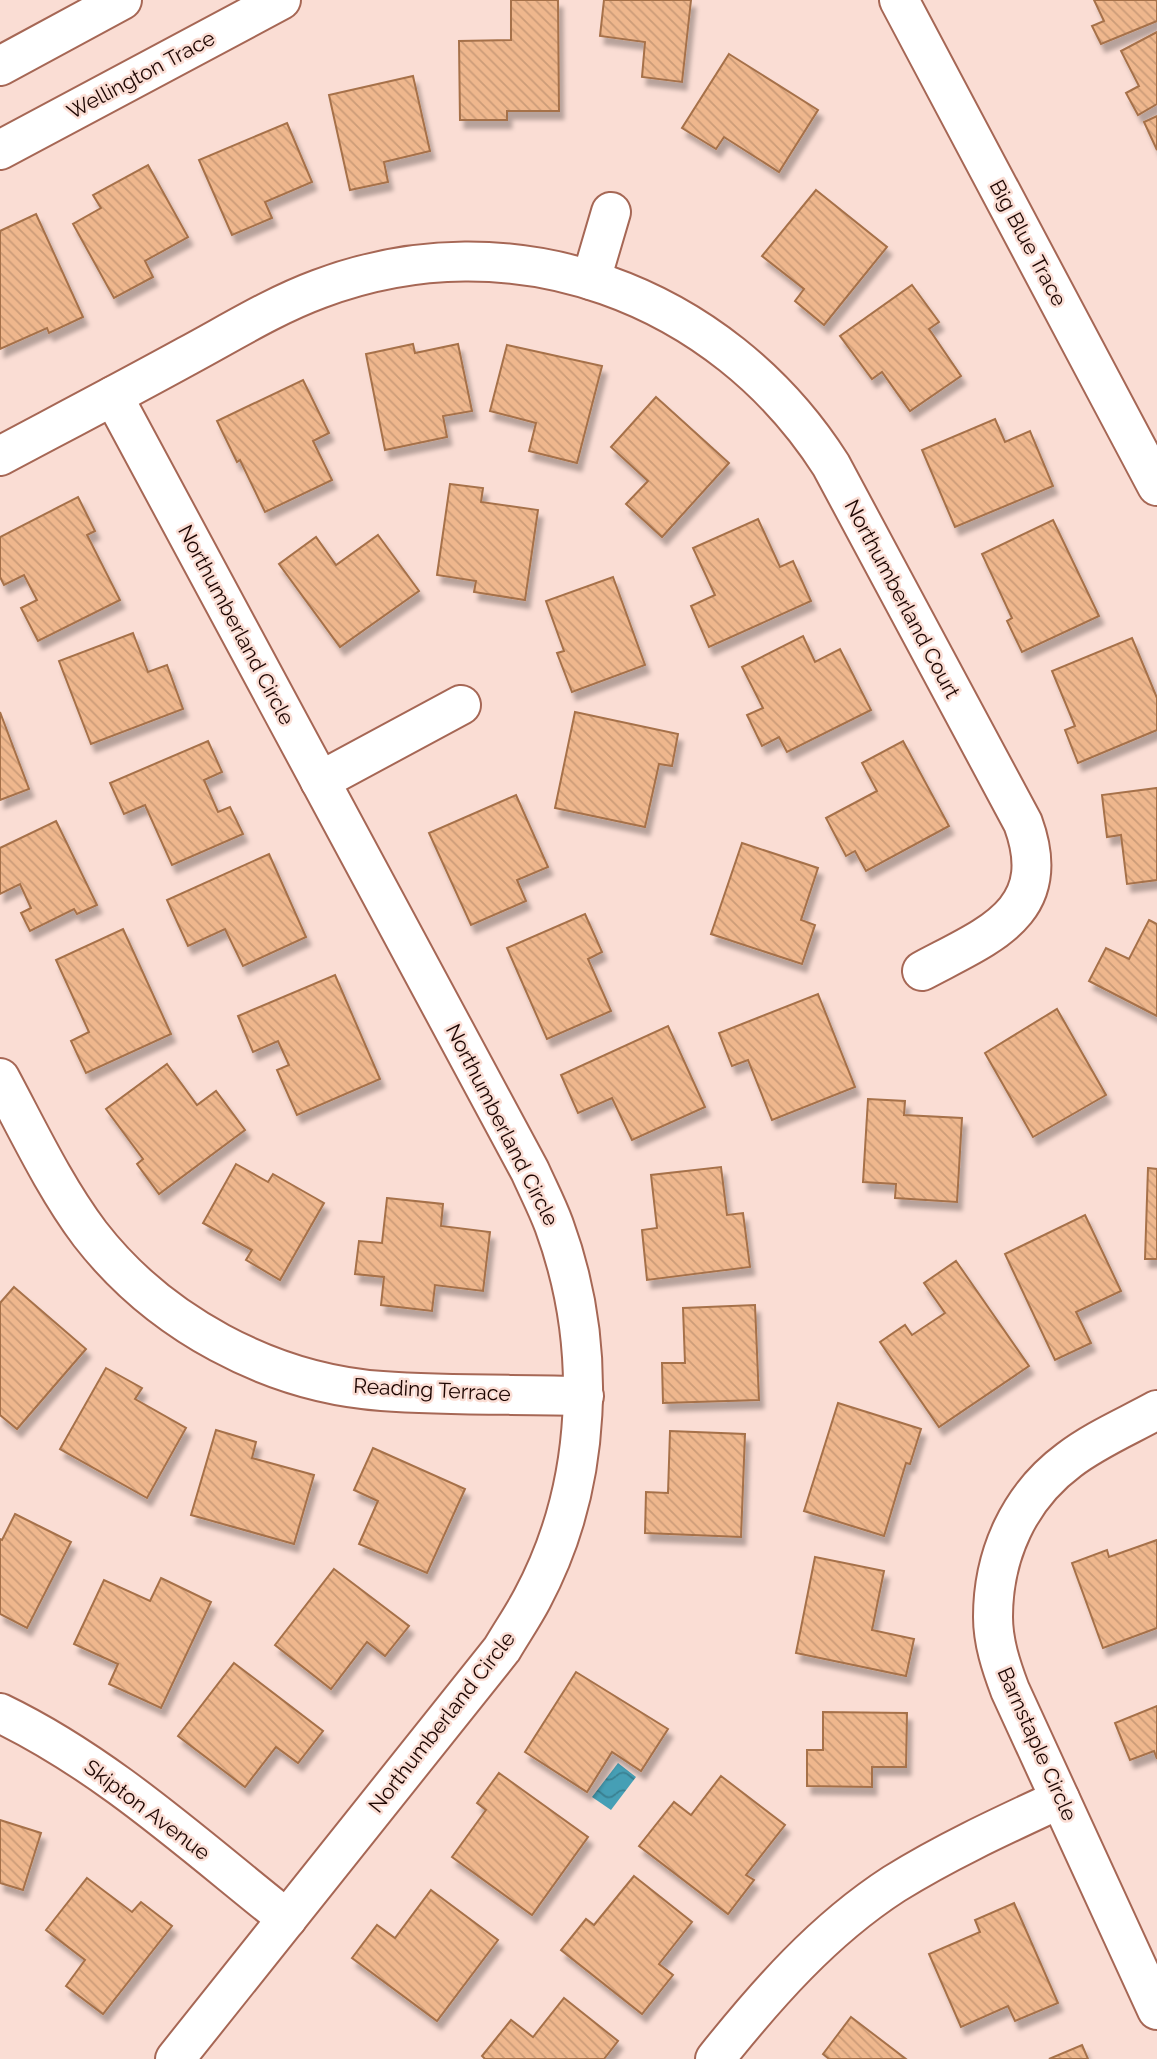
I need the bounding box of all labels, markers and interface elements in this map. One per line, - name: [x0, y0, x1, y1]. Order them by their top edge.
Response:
- street label: Wellington Trace: [63, 25, 219, 124]
- street label: Big Blue Trace: [985, 175, 1072, 310]
- street label: Northumberland Court: [839, 495, 965, 702]
- street label: Northumberland Circle: [173, 520, 300, 729]
- street label: Northumberland Circle: [441, 1020, 564, 1230]
- street label: Reading Terrace: [353, 1373, 511, 1406]
- street label: Northumberland Circle: [363, 1626, 520, 1817]
- street label: Barnstaple Circle: [992, 1663, 1083, 1825]
- street label: Skipton Avenue: [79, 1754, 215, 1865]

